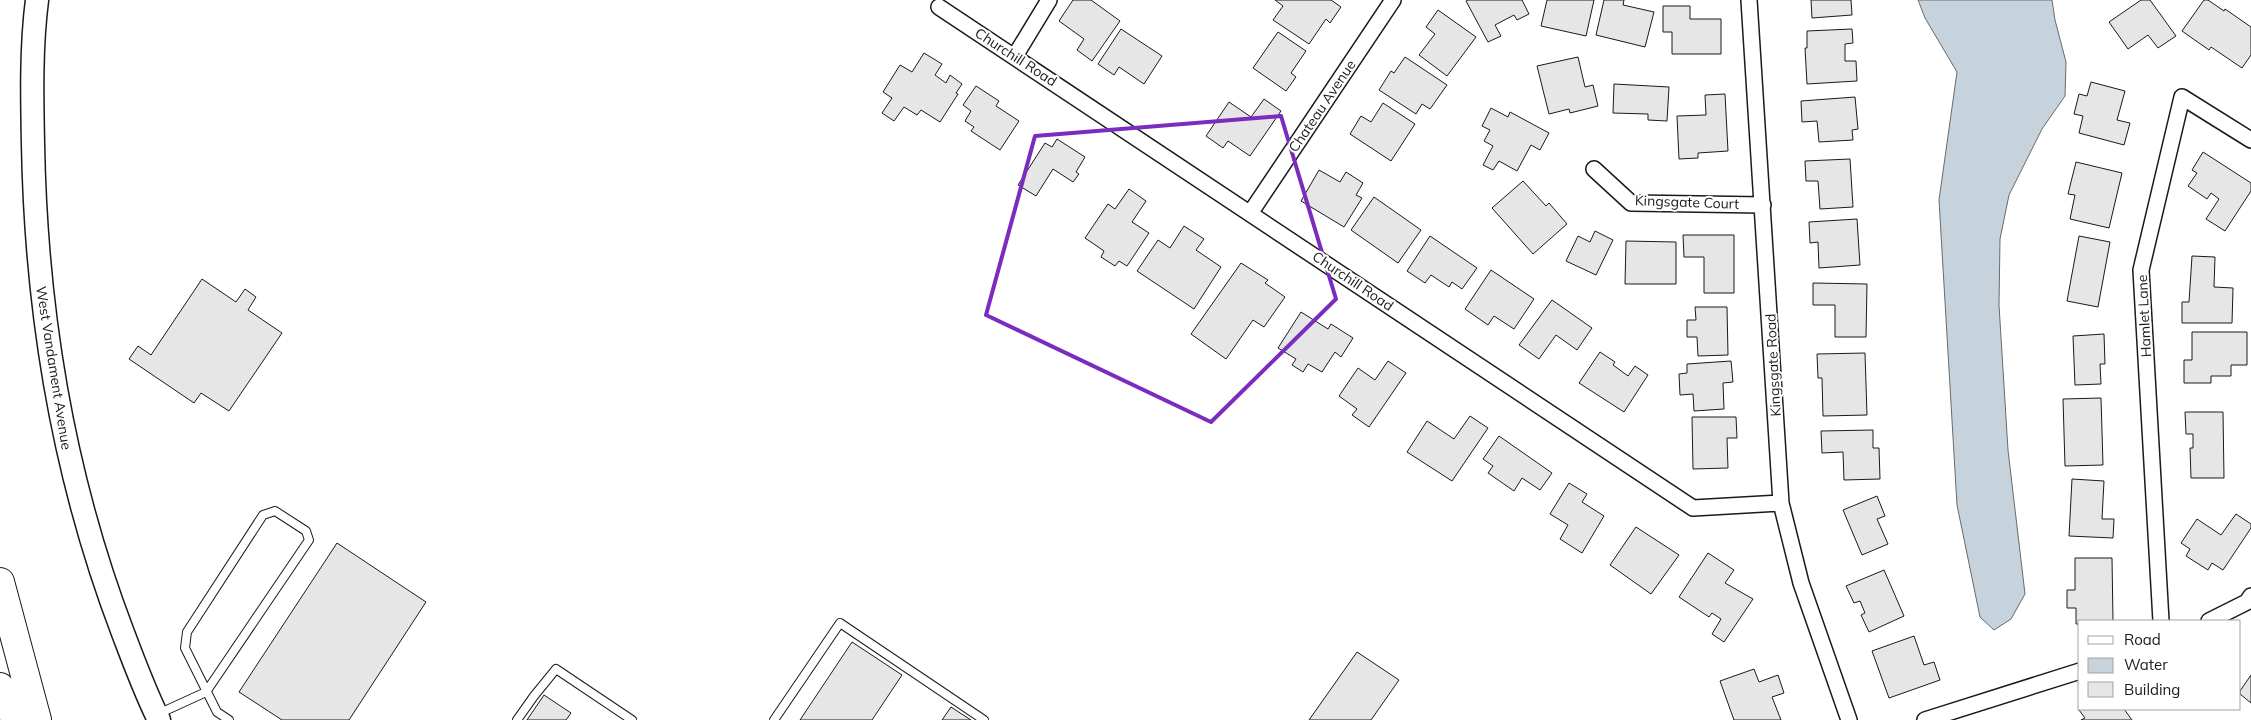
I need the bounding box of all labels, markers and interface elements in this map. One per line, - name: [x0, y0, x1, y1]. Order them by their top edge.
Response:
- street label: Churchill Road: [972, 24, 1060, 90]
- street label: Chateau Avenue: [1284, 56, 1360, 156]
- street label: Kingsgate Court: [1635, 191, 1740, 213]
- street label: Churchill Road: [1309, 247, 1397, 315]
- street label: Hamlet Lane: [2133, 274, 2155, 358]
- street label: West Vandament Avenue: [32, 285, 76, 451]
- street label: Kingsgate Road: [1761, 313, 1785, 417]
- legend: [2078, 620, 2241, 710]
- text: Road: [2124, 630, 2161, 649]
- text: Water: [2124, 655, 2168, 674]
- text: Building: [2124, 680, 2180, 699]

